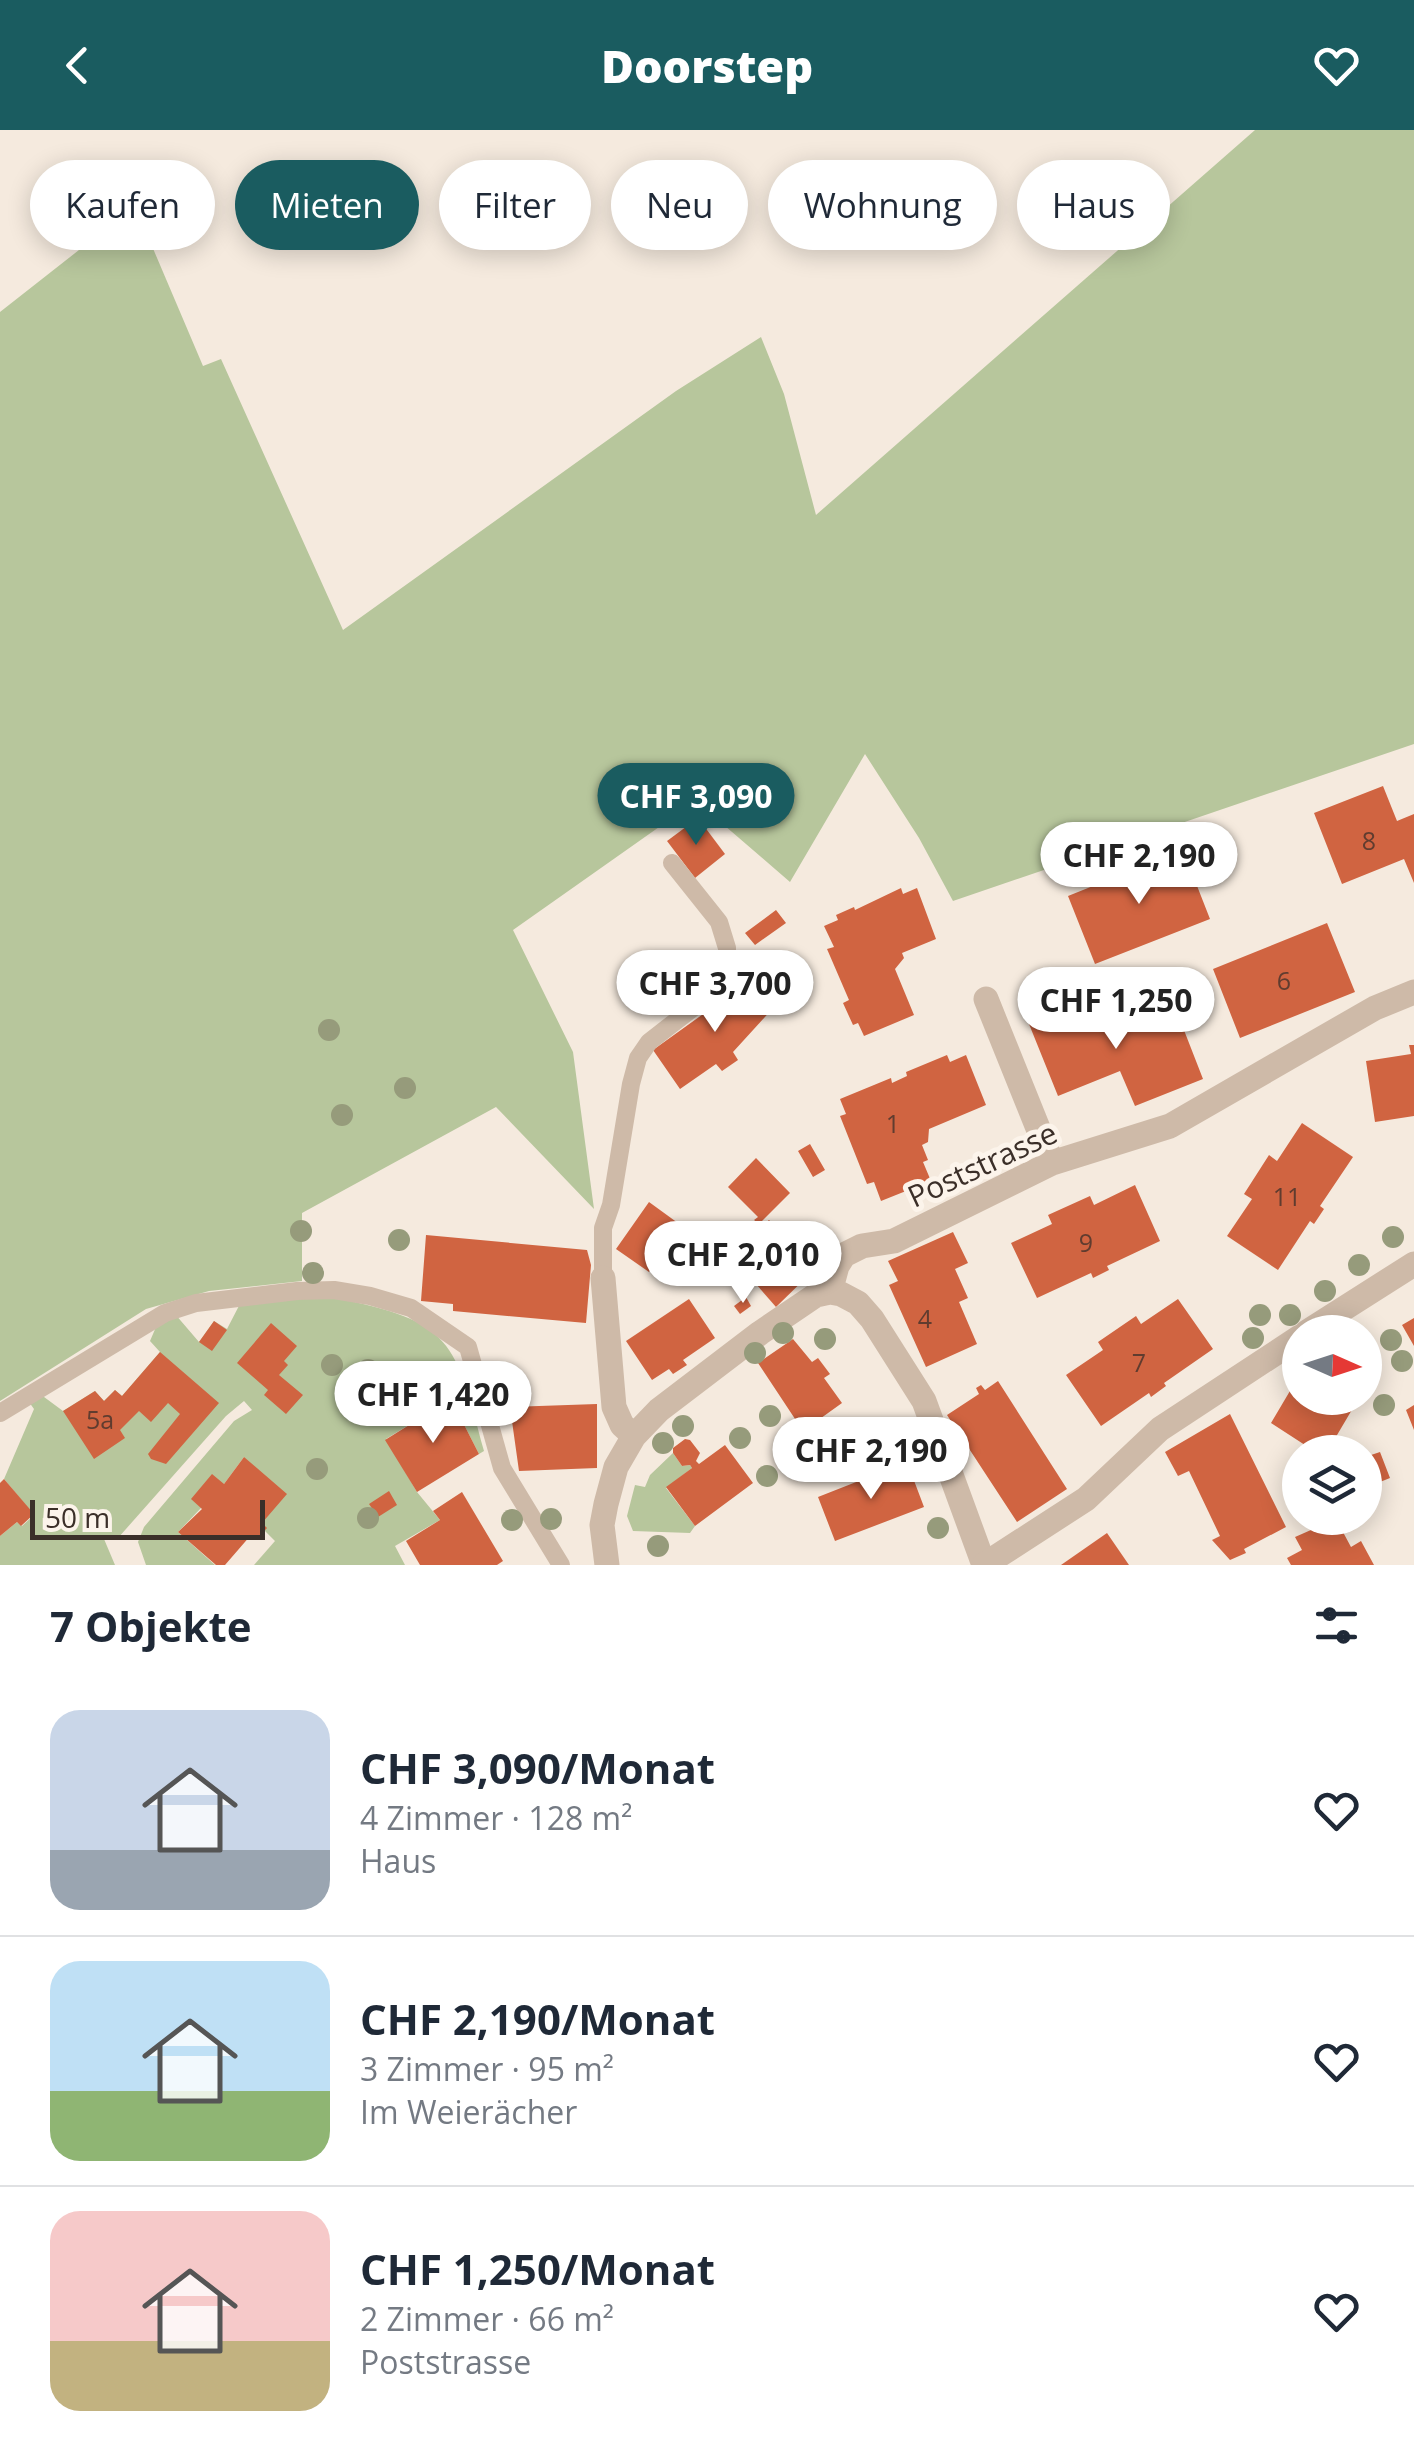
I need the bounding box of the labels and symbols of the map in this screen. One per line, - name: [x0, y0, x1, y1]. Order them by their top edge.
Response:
- pin: CHF 3,090: [582, 763, 810, 848]
- pin: CHF 2,190: [1025, 822, 1253, 907]
- house number: 8: [1362, 823, 1376, 857]
- pin: CHF 3,700: [601, 950, 829, 1035]
- house number: 6: [1277, 963, 1291, 997]
- pin: CHF 1,250: [1002, 967, 1230, 1052]
- house number: 1: [886, 1106, 900, 1140]
- street label: Poststrasse: [901, 1112, 1063, 1216]
- house number: 11: [1273, 1179, 1301, 1213]
- pin: CHF 2,010: [629, 1221, 857, 1306]
- house number: 9: [1079, 1225, 1093, 1259]
- house number: 4: [918, 1301, 932, 1335]
- north arrow: [1282, 1315, 1382, 1415]
- house number: 7: [1132, 1345, 1146, 1379]
- pin: CHF 1,420: [319, 1361, 547, 1446]
- house number: 5a: [86, 1402, 114, 1436]
- pin: CHF 2,190: [757, 1417, 985, 1502]
- scale bar: [30, 1495, 265, 1540]

